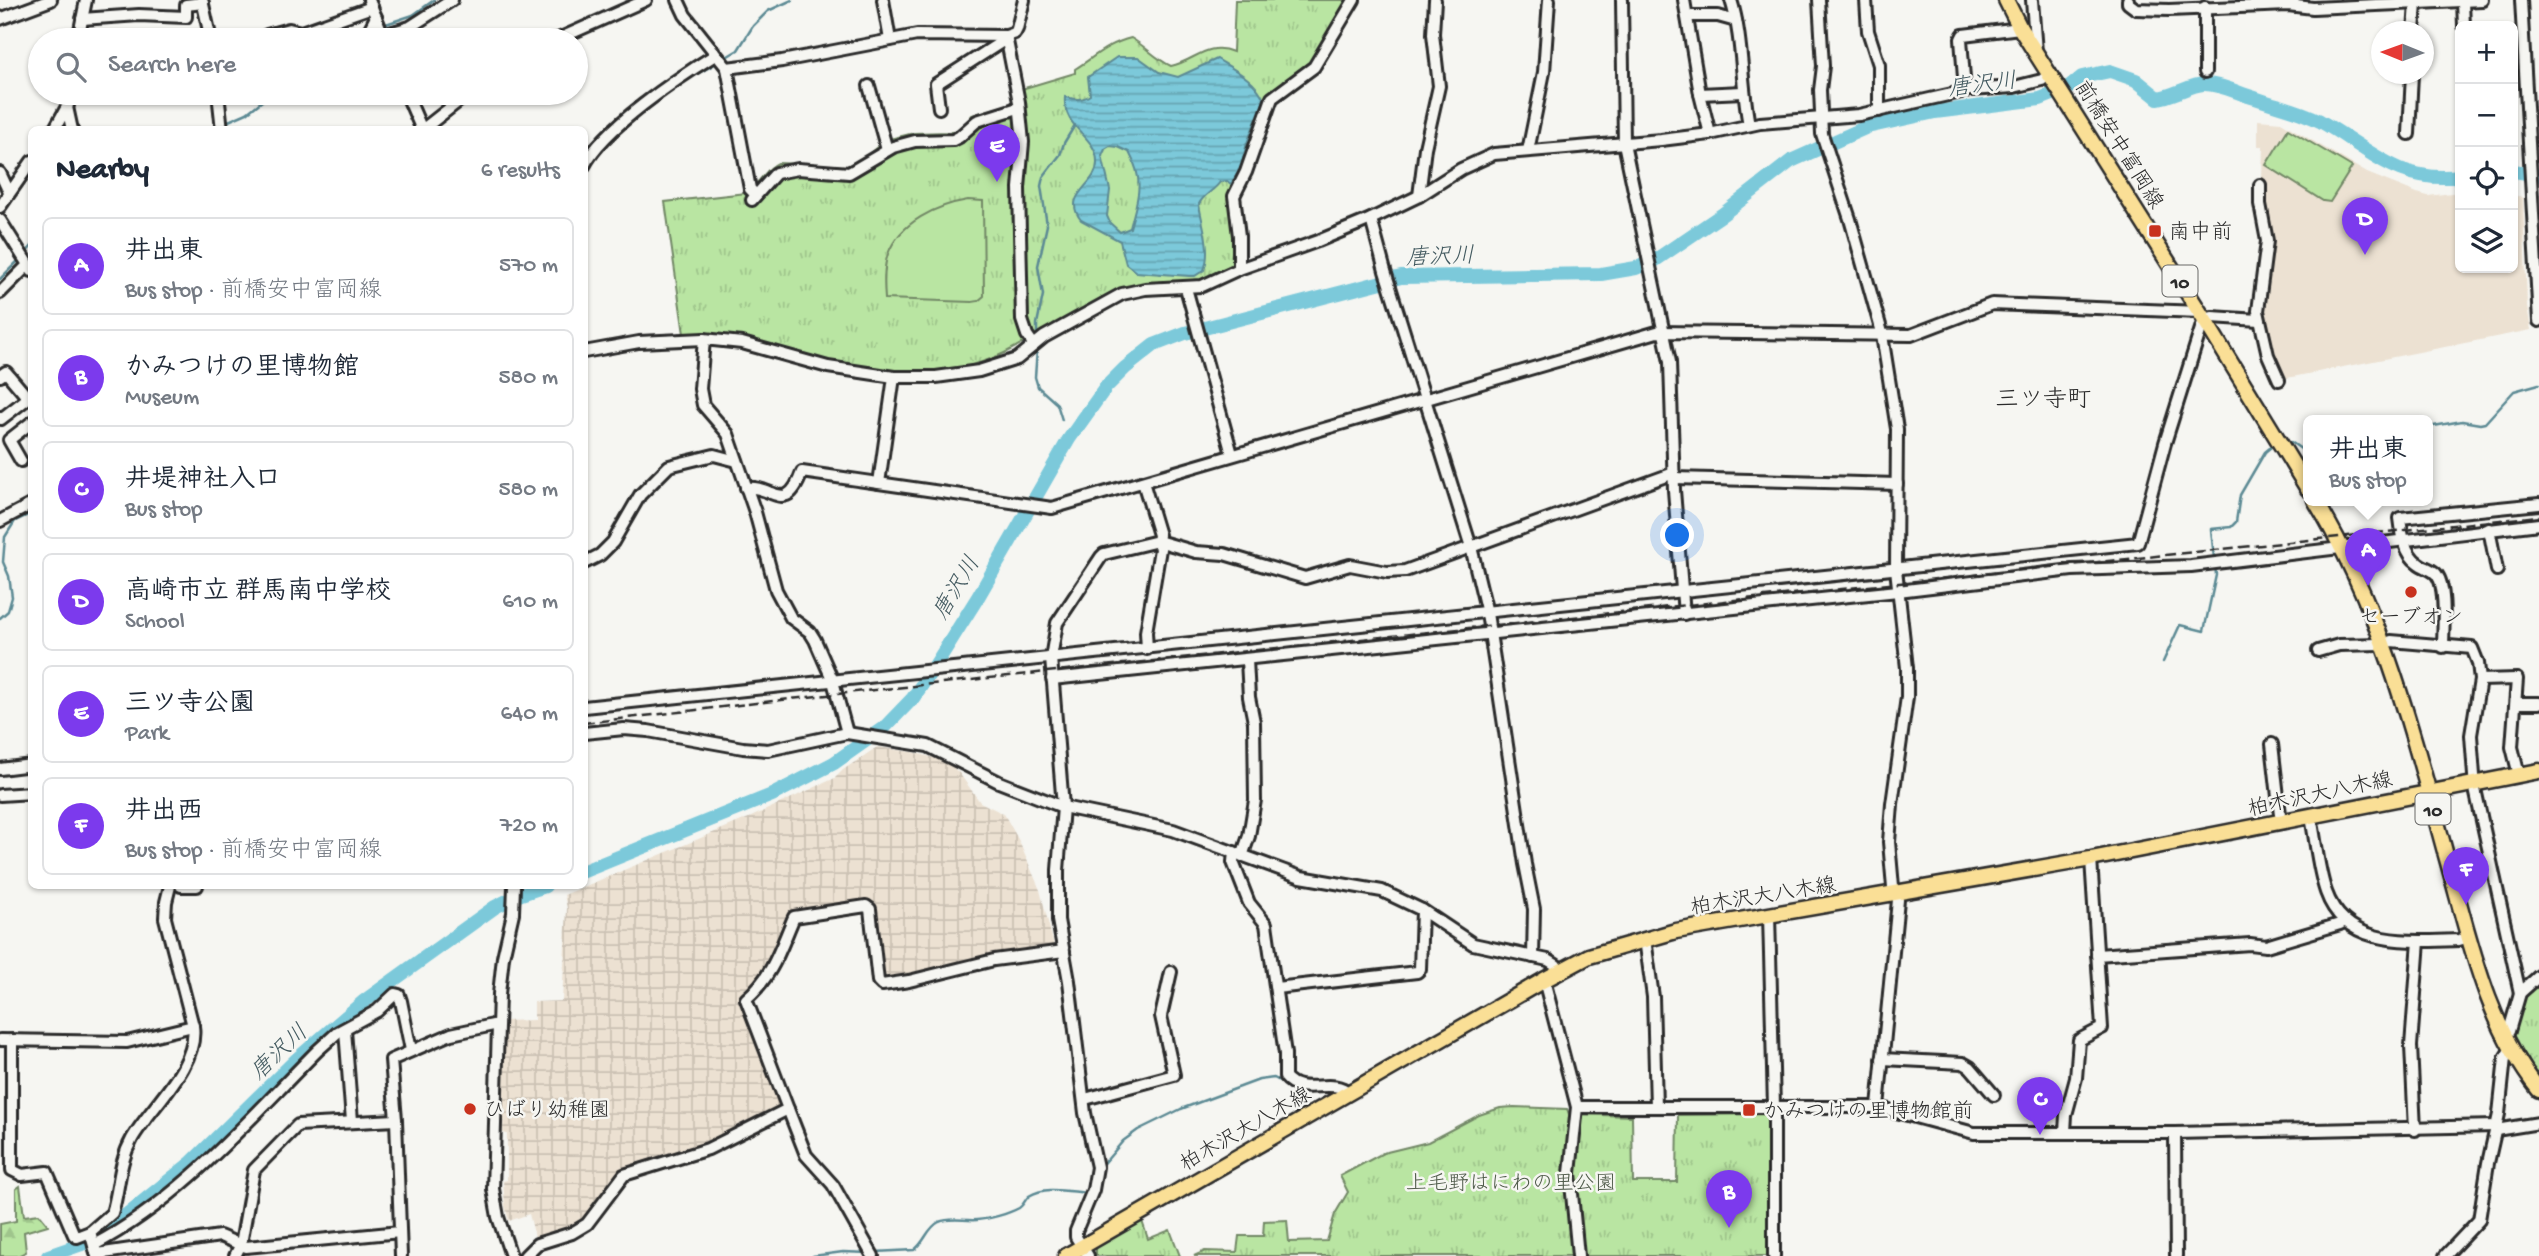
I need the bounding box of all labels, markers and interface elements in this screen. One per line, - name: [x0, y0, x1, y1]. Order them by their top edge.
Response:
- north arrow: [2371, 21, 2434, 84]
- map controls: [2455, 21, 2518, 273]
- button: +: [2455, 21, 2518, 84]
- search box: [28, 28, 588, 105]
- icon: search: [52, 48, 90, 86]
- text: Search here: [108, 51, 236, 82]
- water label: 唐沢川: [1946, 68, 2018, 104]
- street label: 前橋安中富岡線: [2067, 76, 2168, 215]
- button: −: [2455, 84, 2518, 147]
- pin: E: [974, 124, 1020, 182]
- button: locate: [2455, 147, 2518, 210]
- text: Nearby: [56, 154, 149, 189]
- text: 6 results: [481, 158, 560, 185]
- pin: D: [2342, 197, 2388, 255]
- button: layers: [2455, 210, 2518, 273]
- place label: 南中前: [2169, 220, 2232, 247]
- marker: 南中前: [2147, 223, 2163, 239]
- text: 井出東: [125, 238, 203, 269]
- water label: 唐沢川: [1405, 243, 1475, 273]
- text: A: [74, 253, 88, 280]
- text: 570 m: [499, 253, 558, 280]
- road number: 10: [2162, 266, 2198, 296]
- text: Bus stop · 前橋安中富岡線: [125, 278, 382, 305]
- text: かみつけの里博物館: [125, 354, 359, 385]
- text: B: [75, 365, 87, 392]
- text: 580 m: [498, 365, 558, 392]
- text: Museum: [125, 385, 199, 412]
- district label: 三ツ寺町: [1995, 386, 2091, 416]
- popup: [2303, 415, 2433, 506]
- text: 井出東: [2329, 437, 2407, 468]
- text: 井堤神社入口: [125, 466, 281, 497]
- text: Bus stop: [2329, 468, 2407, 495]
- text: C: [75, 477, 87, 504]
- text: 580 m: [498, 477, 558, 504]
- text: Bus stop: [125, 497, 203, 524]
- your location: [1660, 518, 1694, 552]
- pin: A: [2345, 528, 2391, 586]
- water label: 唐沢川: [928, 552, 987, 625]
- text: 高崎市立 群馬南中学校: [125, 578, 391, 609]
- marker: セーブオン: [2403, 584, 2419, 600]
- text: D: [74, 589, 89, 616]
- text: 610 m: [502, 589, 558, 616]
- place label: セーブオン: [2359, 606, 2463, 632]
- text: School: [125, 609, 185, 636]
- text: 三ツ寺公園: [125, 690, 255, 721]
- text: E: [74, 701, 88, 728]
- text: 640 m: [501, 701, 558, 728]
- text: Park: [125, 721, 169, 748]
- street label: 柏木沢大八木線: [2246, 768, 2395, 824]
- road number: 10: [2416, 794, 2450, 824]
- text: 井出西: [125, 798, 203, 829]
- text: F: [75, 813, 87, 840]
- text: 720 m: [500, 813, 558, 840]
- text: Bus stop · 前橋安中富岡線: [125, 838, 382, 865]
- pin: F: [2443, 847, 2489, 905]
- street label: 柏木沢大八木線: [1689, 874, 1838, 922]
- water label: 唐沢川: [245, 1019, 315, 1087]
- pin: C: [2017, 1077, 2063, 1135]
- street label: 柏木沢大八木線: [1176, 1083, 1317, 1179]
- place label: ひばり幼稚園: [484, 1099, 610, 1125]
- place label: かみつけの里博物館前: [1763, 1100, 1973, 1126]
- marker: ひばり幼稚園: [462, 1101, 478, 1117]
- marker: かみつけの里博物館前: [1741, 1102, 1757, 1118]
- pin: B: [1706, 1170, 1752, 1228]
- park label: 上毛野はにわの里公園: [1406, 1172, 1616, 1198]

